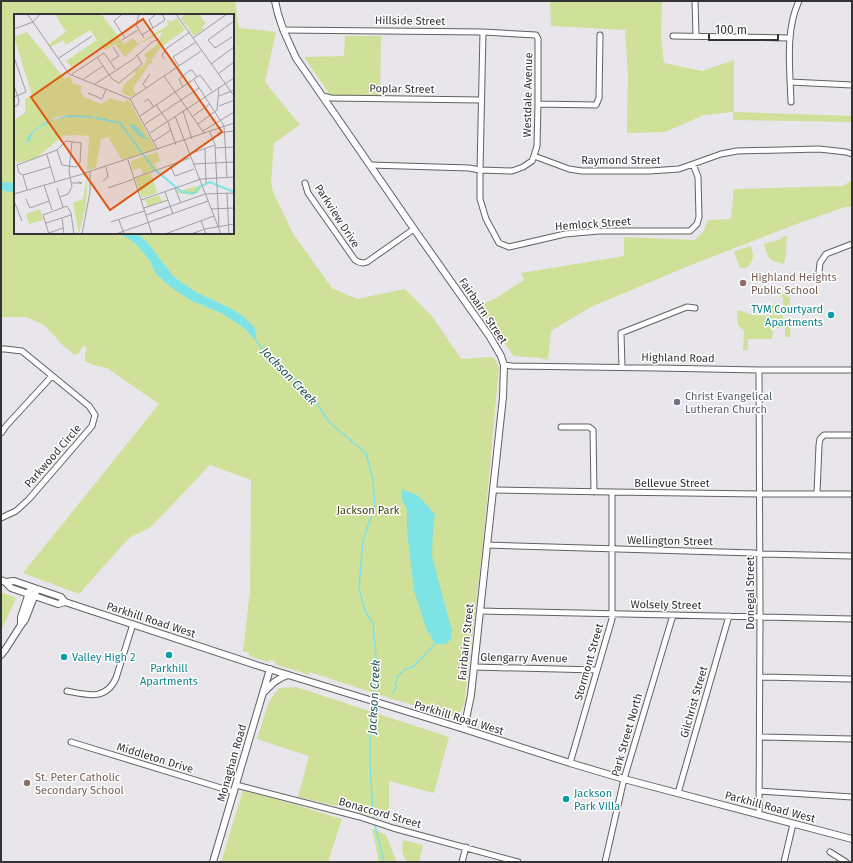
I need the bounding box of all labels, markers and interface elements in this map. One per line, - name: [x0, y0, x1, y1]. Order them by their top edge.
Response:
- inset map: [14, 14, 234, 234]
- street label: Hillside Street: [375, 14, 445, 28]
- scale bar: [709, 16, 778, 42]
- text: 100 m: [715, 23, 747, 37]
- street label: Westdale Avenue: [521, 52, 535, 138]
- street label: Poplar Street: [369, 82, 435, 96]
- street label: Raymond Street: [581, 154, 661, 167]
- street label: Parkview Drive: [312, 182, 362, 250]
- street label: Hemlock Street: [555, 215, 631, 233]
- place label: Highland Heights Public School: [751, 271, 837, 297]
- street label: Fairbairn Street: [456, 275, 510, 347]
- marker: Highland Heights Public School: [738, 278, 748, 288]
- place label: TVM Courtyard Apartments: [751, 303, 823, 329]
- marker: TVM Courtyard Apartments: [826, 310, 836, 320]
- water label: Jackson Creek: [257, 344, 320, 408]
- street label: Highland Road: [641, 351, 715, 365]
- place label: Christ Evangelical Lutheran Church: [685, 390, 772, 416]
- marker: Christ Evangelical Lutheran Church: [672, 397, 682, 407]
- street label: Parkwood Circle: [22, 422, 84, 490]
- street label: Bellevue Street: [634, 477, 710, 490]
- park label: Jackson Park: [337, 504, 400, 517]
- street label: Wellington Street: [627, 534, 713, 548]
- street label: Donegal Street: [744, 556, 757, 630]
- street label: Wolsely Street: [630, 598, 702, 612]
- street label: Parkhill Road West: [105, 599, 197, 641]
- street label: Fairbairn Street: [456, 603, 476, 681]
- street label: Stormont Street: [572, 622, 606, 702]
- marker: Parkhill Apartments: [164, 650, 174, 660]
- place label: Valley High 2: [72, 651, 135, 664]
- street label: Glengarry Avenue: [480, 651, 568, 665]
- marker: Valley High 2: [59, 652, 69, 662]
- water label: Jackson Creek: [365, 659, 383, 736]
- place label: Parkhill Apartments: [140, 662, 198, 688]
- street label: Gilchrist Street: [678, 665, 710, 739]
- street label: Park Street North: [609, 692, 645, 778]
- street label: Parkhill Road West: [413, 698, 505, 738]
- street label: Monaghan Road: [215, 723, 249, 803]
- street label: Middleton Drive: [115, 740, 195, 776]
- place label: St. Peter Catholic Secondary School: [35, 771, 124, 797]
- marker: St. Peter Catholic Secondary School: [22, 778, 32, 788]
- place label: Jackson Park Villa: [574, 787, 620, 813]
- street label: Parkhill Road West: [723, 789, 817, 825]
- marker: Jackson Park Villa: [561, 794, 571, 804]
- street label: Bonaccord Street: [337, 795, 423, 831]

